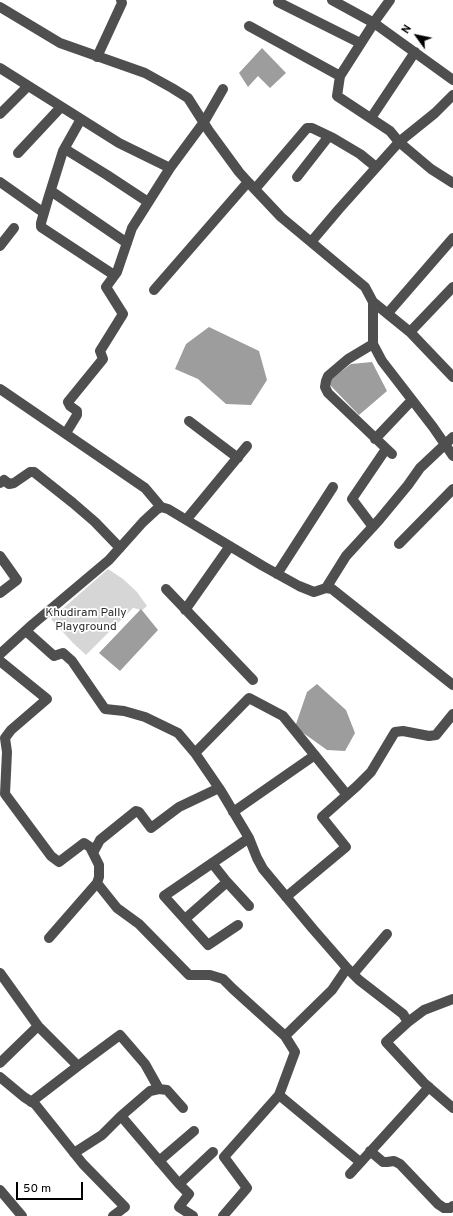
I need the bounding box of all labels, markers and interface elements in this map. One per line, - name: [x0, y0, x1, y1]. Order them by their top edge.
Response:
- north arrow: [397, 16, 437, 56]
- text: N: [399, 22, 415, 37]
- park label: Khudiram Pally Playground: [45, 607, 127, 635]
- scale bar: [18, 1174, 85, 1200]
- text: 50 m: [23, 1181, 51, 1197]

